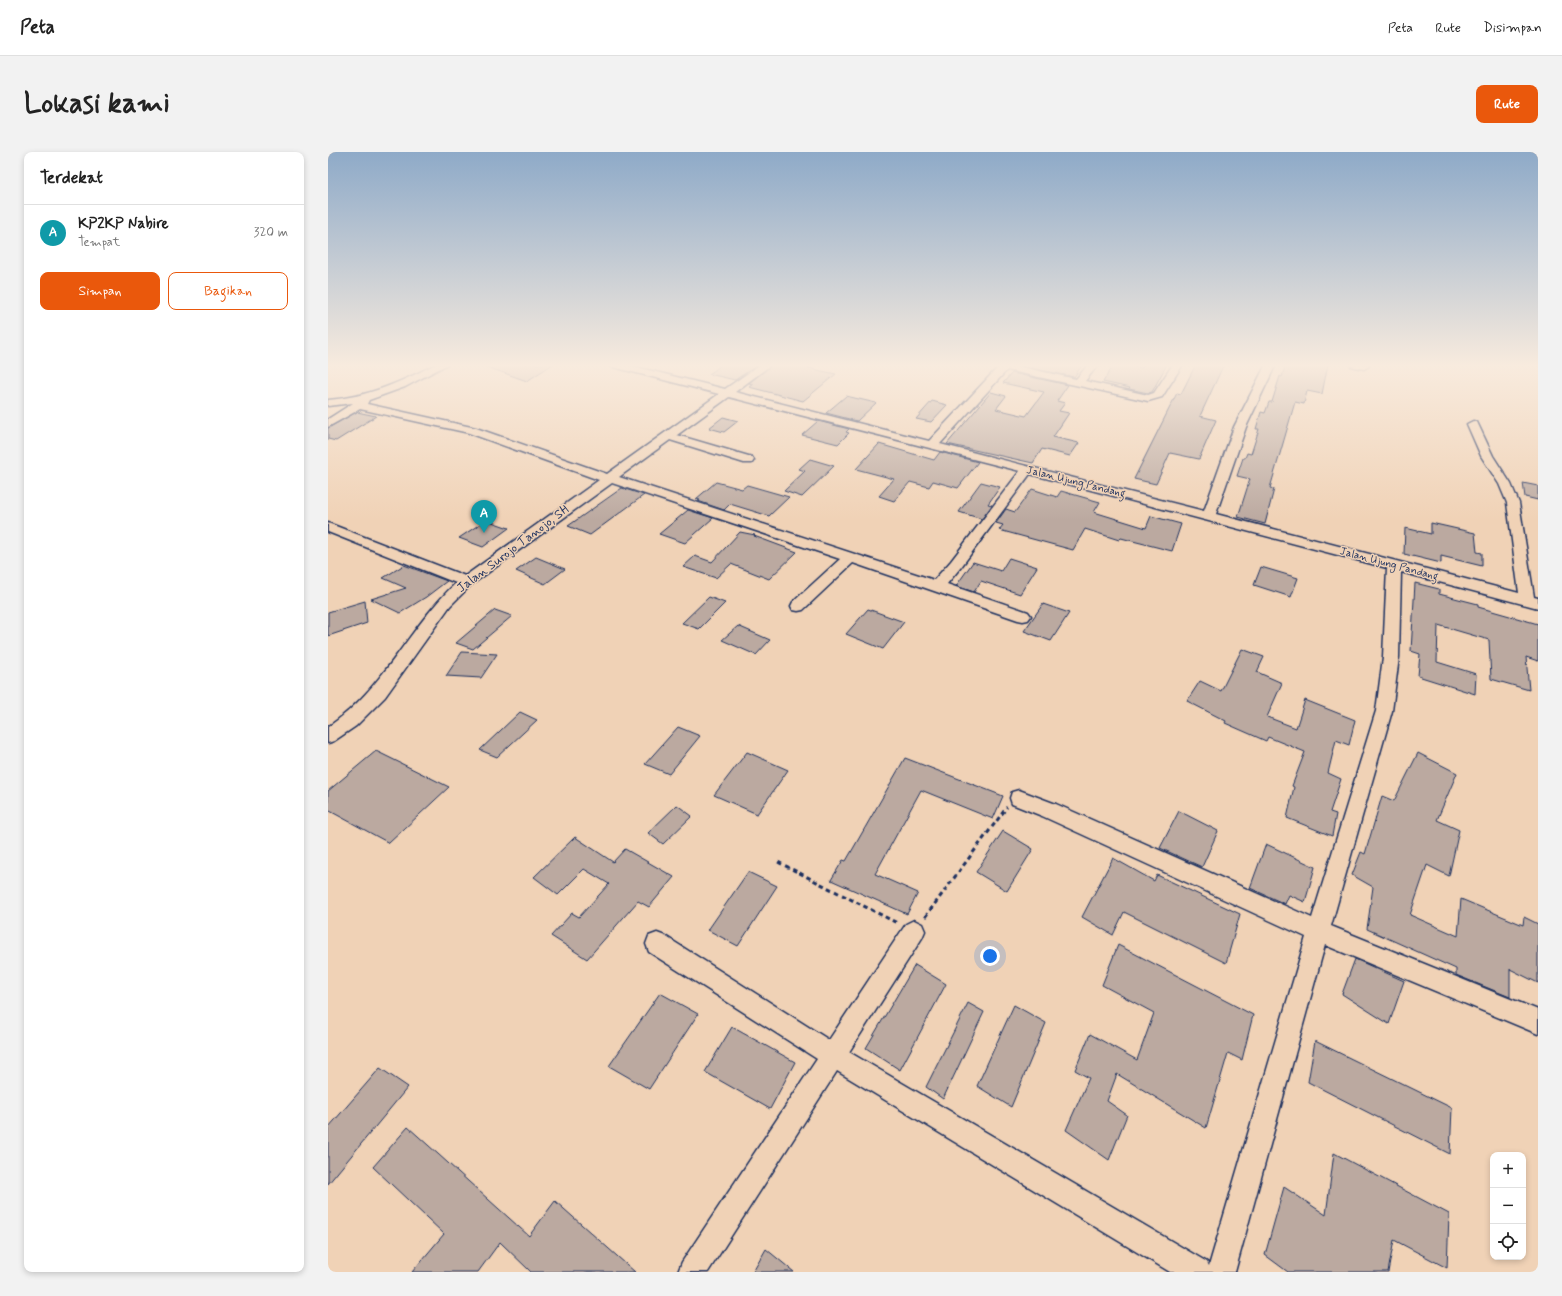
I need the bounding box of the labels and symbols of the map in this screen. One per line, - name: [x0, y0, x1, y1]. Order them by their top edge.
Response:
- street label: Jalan Ujung Pandang: [1025, 463, 1127, 503]
- pin: A: [471, 500, 497, 533]
- street label: Jalan Surojo Tanojo, SH: [454, 501, 572, 597]
- street label: Jalan Ujung Pandang: [1338, 544, 1440, 586]
- your location: [980, 946, 1000, 966]

